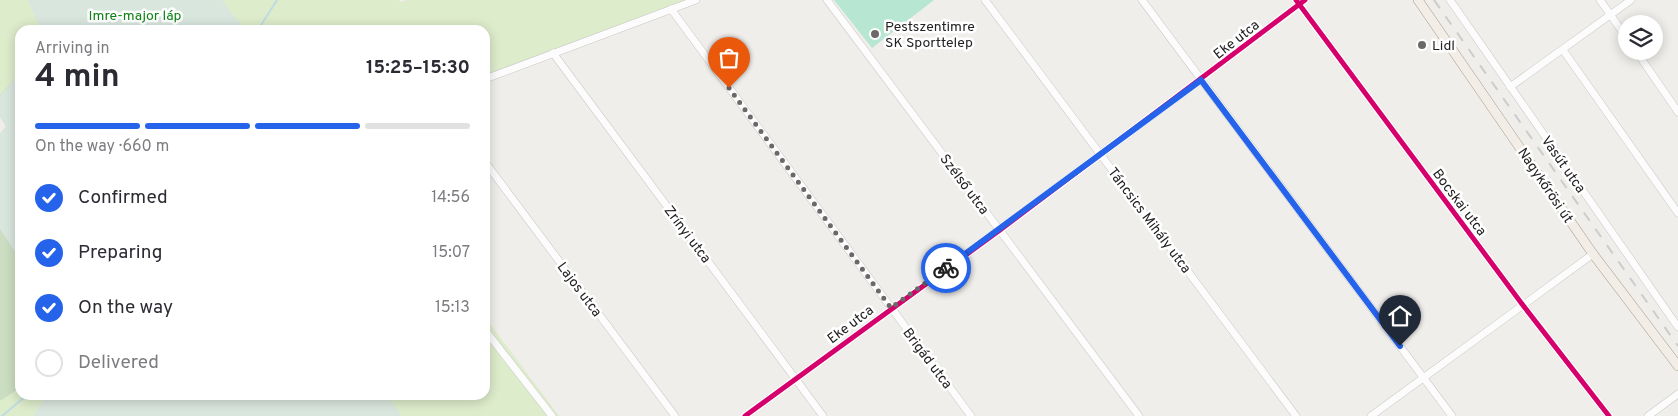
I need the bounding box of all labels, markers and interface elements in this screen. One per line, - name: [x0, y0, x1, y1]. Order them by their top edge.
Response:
- park label: Imre-major láp: [89, 8, 182, 25]
- map controls: [1618, 15, 1663, 60]
- button: layers: [1618, 15, 1663, 60]
- street label: Eke utca: [1211, 17, 1263, 63]
- place label: Pestszentimre SK Sporttelep: [885, 19, 975, 52]
- marker: Pestszentimre SK Sporttelep: [869, 28, 881, 40]
- pin: [708, 37, 750, 88]
- place label: Lidl: [1432, 38, 1455, 55]
- text: Arriving in: [35, 39, 110, 59]
- marker: Lidl: [1416, 39, 1428, 51]
- icon: bag: [715, 44, 743, 72]
- text: 15:25–15:30: [366, 56, 470, 80]
- text: 4 min: [35, 58, 120, 98]
- street label: Vasút utca: [1537, 133, 1589, 197]
- text: On the way · 660 m: [35, 137, 169, 157]
- street label: Nagykőrösi út: [1513, 145, 1576, 227]
- street label: Szélső utca: [936, 151, 992, 218]
- street label: Táncsics Mihály utca: [1103, 165, 1194, 277]
- street label: Bocskai utca: [1428, 166, 1489, 240]
- icon: check: [35, 184, 63, 212]
- text: Confirmed: [78, 186, 168, 210]
- text: 14:56: [431, 188, 470, 208]
- street label: Zrínyi utca: [660, 203, 714, 267]
- icon: check: [35, 239, 63, 267]
- text: Preparing: [78, 241, 162, 265]
- text: 15:07: [432, 243, 470, 263]
- courier: [921, 243, 971, 293]
- icon: bike: [932, 254, 960, 282]
- street label: Lajos utca: [553, 259, 605, 321]
- icon: check: [35, 294, 63, 322]
- pin: [1379, 295, 1421, 346]
- text: On the way: [78, 296, 173, 320]
- text: 15:13: [435, 298, 470, 318]
- street label: Eke utca: [824, 302, 877, 348]
- icon: home: [1386, 302, 1414, 330]
- street label: Brigád utca: [898, 325, 955, 393]
- text: Delivered: [78, 351, 159, 375]

